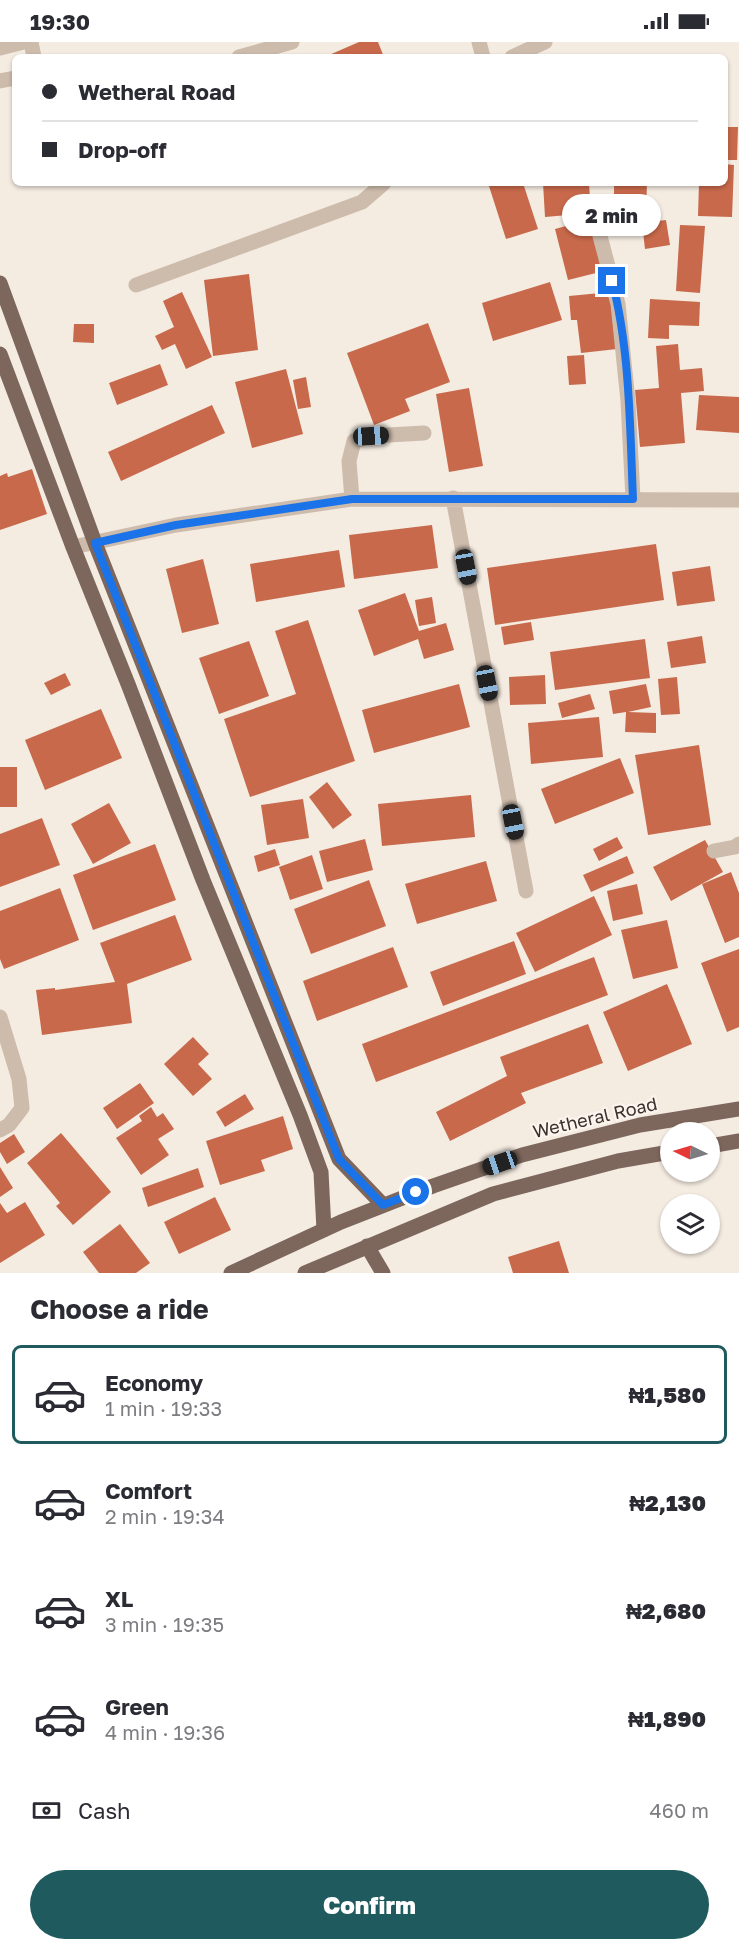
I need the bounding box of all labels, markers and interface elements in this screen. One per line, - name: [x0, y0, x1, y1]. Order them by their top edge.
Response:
- text: 19:30: [30, 8, 90, 35]
- text: Wetheral Road: [78, 78, 235, 105]
- text: Drop-off: [78, 136, 167, 163]
- callout: 2 min: [562, 194, 662, 236]
- text: 2 min: [585, 203, 638, 227]
- route end: [598, 267, 625, 294]
- car: [353, 426, 389, 446]
- car: [454, 548, 478, 586]
- car: [475, 664, 499, 702]
- car: [501, 803, 525, 841]
- street label: Wetheral Road: [530, 1092, 659, 1142]
- north arrow: [660, 1122, 720, 1182]
- map controls: [660, 1122, 720, 1254]
- car: [480, 1149, 520, 1177]
- route start: [402, 1178, 429, 1205]
- button: layers: [660, 1194, 720, 1254]
- text: Choose a ride: [30, 1293, 209, 1325]
- icon: car: [33, 1368, 87, 1422]
- text: Economy: [105, 1369, 203, 1396]
- text: ₦1,580: [628, 1381, 706, 1408]
- text: 1 min · 19:33: [105, 1396, 222, 1420]
- icon: car: [33, 1476, 87, 1530]
- text: Comfort: [105, 1477, 192, 1504]
- text: ₦2,130: [629, 1489, 706, 1516]
- text: 2 min · 19:34: [105, 1504, 225, 1528]
- icon: car: [33, 1584, 87, 1638]
- text: XL: [105, 1585, 133, 1612]
- text: ₦2,680: [626, 1597, 706, 1624]
- text: 3 min · 19:35: [105, 1612, 224, 1636]
- icon: car: [33, 1692, 87, 1746]
- text: Green: [105, 1693, 169, 1720]
- text: ₦1,890: [628, 1705, 706, 1732]
- text: 4 min · 19:36: [105, 1720, 225, 1744]
- icon: cash: [30, 1794, 63, 1827]
- text: Cash: [78, 1797, 131, 1824]
- text: 460 m: [650, 1798, 709, 1822]
- button: Confirm: [30, 1870, 709, 1939]

